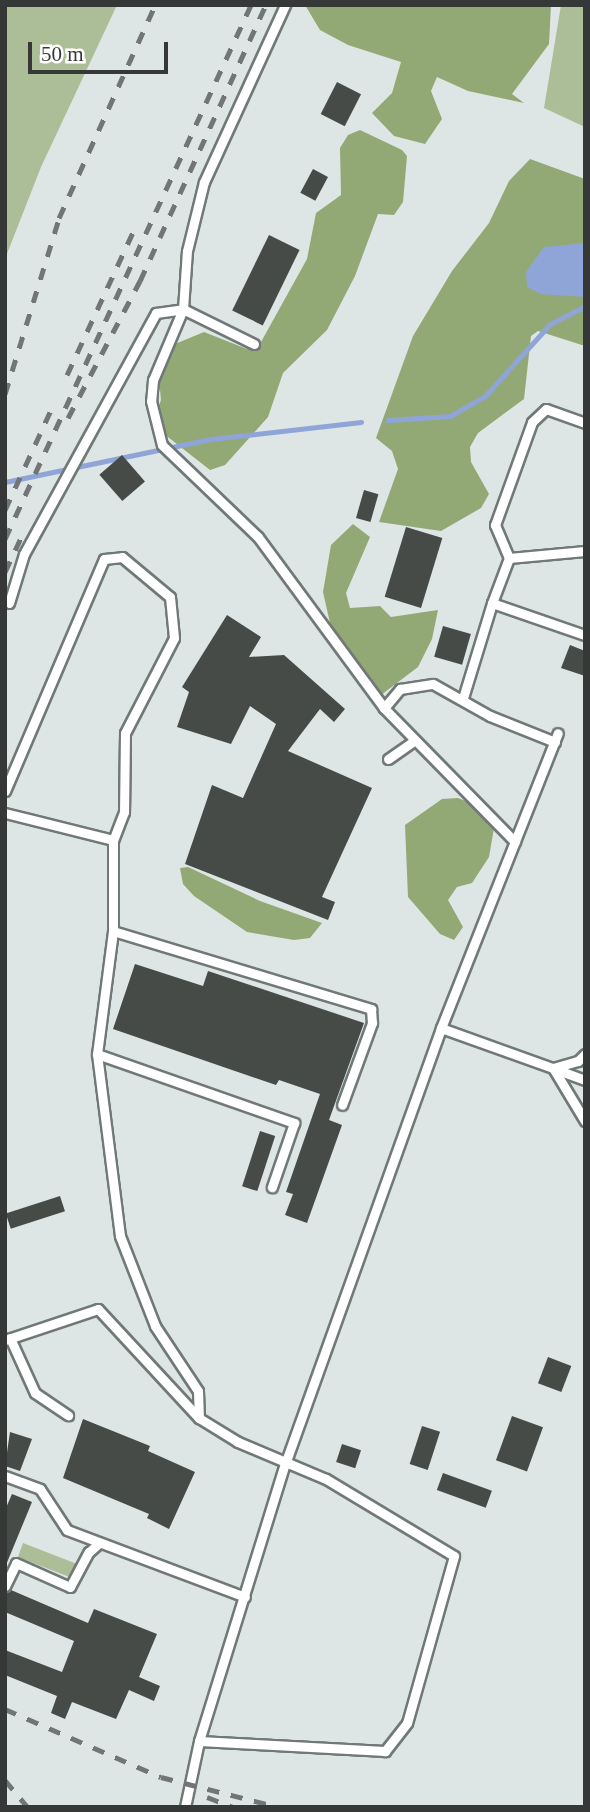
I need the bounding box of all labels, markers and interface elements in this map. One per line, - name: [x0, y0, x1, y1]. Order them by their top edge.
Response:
- scale bar: [32, 28, 172, 72]
- text: 50 m: [41, 42, 84, 66]

